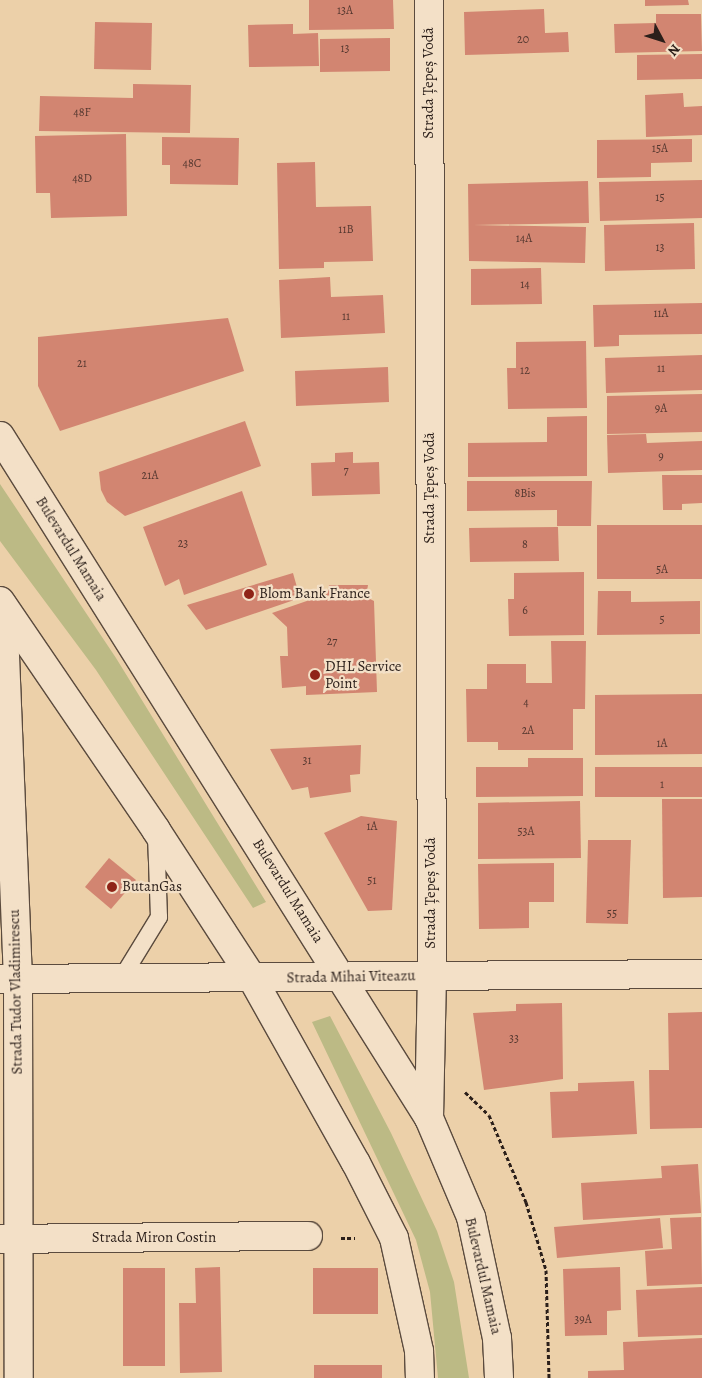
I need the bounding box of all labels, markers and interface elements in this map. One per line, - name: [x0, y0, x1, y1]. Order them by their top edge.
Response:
- house number: 13A: [337, 4, 353, 18]
- north arrow: [637, 15, 687, 65]
- street label: Strada Țepeș Vodă: [420, 27, 438, 139]
- house number: 20: [517, 33, 529, 47]
- text: N: [663, 40, 684, 60]
- house number: 13: [340, 42, 350, 56]
- house number: 48F: [73, 106, 91, 120]
- house number: 15A: [652, 142, 668, 156]
- house number: 48C: [183, 157, 201, 171]
- house number: 48D: [72, 172, 92, 186]
- house number: 15: [655, 191, 665, 205]
- house number: 11B: [338, 223, 354, 237]
- house number: 14A: [516, 232, 532, 246]
- house number: 13: [655, 241, 665, 255]
- house number: 14: [520, 278, 530, 292]
- house number: 11A: [653, 307, 669, 321]
- house number: 11: [342, 310, 350, 324]
- house number: 21: [77, 357, 87, 371]
- house number: 11: [657, 362, 665, 376]
- house number: 12: [520, 364, 530, 378]
- house number: 9A: [655, 402, 667, 416]
- street label: Strada Țepeș Vodă: [421, 432, 439, 544]
- house number: 9: [658, 450, 664, 464]
- house number: 7: [343, 464, 349, 478]
- house number: 21A: [142, 469, 158, 483]
- house number: 8Bis: [514, 487, 536, 501]
- street label: Bulevardul Mamaia: [32, 494, 110, 604]
- house number: 23: [178, 537, 188, 551]
- house number: 8: [522, 538, 528, 552]
- house number: 5A: [656, 563, 668, 577]
- place label: Blom Bank France: [259, 585, 370, 603]
- marker: Blom Bank France: [243, 588, 255, 600]
- house number: 6: [522, 604, 528, 618]
- house number: 5: [659, 613, 665, 627]
- house number: 27: [327, 635, 337, 649]
- place label: DHL Service Point: [325, 657, 402, 692]
- marker: DHL Service Point: [309, 669, 321, 681]
- house number: 4: [523, 696, 529, 710]
- house number: 2A: [522, 724, 534, 738]
- house number: 1A: [656, 737, 668, 751]
- house number: 31: [302, 754, 312, 768]
- house number: 1: [660, 778, 664, 792]
- house number: 1A: [366, 820, 378, 834]
- house number: 53A: [517, 825, 535, 839]
- street label: Bulevardul Mamaia: [249, 836, 327, 946]
- street label: Strada Țepeș Vodă: [422, 837, 440, 949]
- house number: 51: [367, 874, 377, 888]
- place label: ButanGas: [122, 878, 182, 896]
- marker: ButanGas: [106, 881, 118, 893]
- house number: 55: [607, 907, 617, 921]
- street label: Strada Tudor Vladimirescu: [6, 909, 26, 1075]
- street label: Strada Mihai Viteazu: [286, 967, 416, 987]
- house number: 33: [509, 1032, 519, 1046]
- street label: Bulevardul Mamaia: [461, 1216, 505, 1336]
- street label: Strada Miron Costin: [92, 1229, 216, 1247]
- house number: 39A: [574, 1313, 592, 1327]

